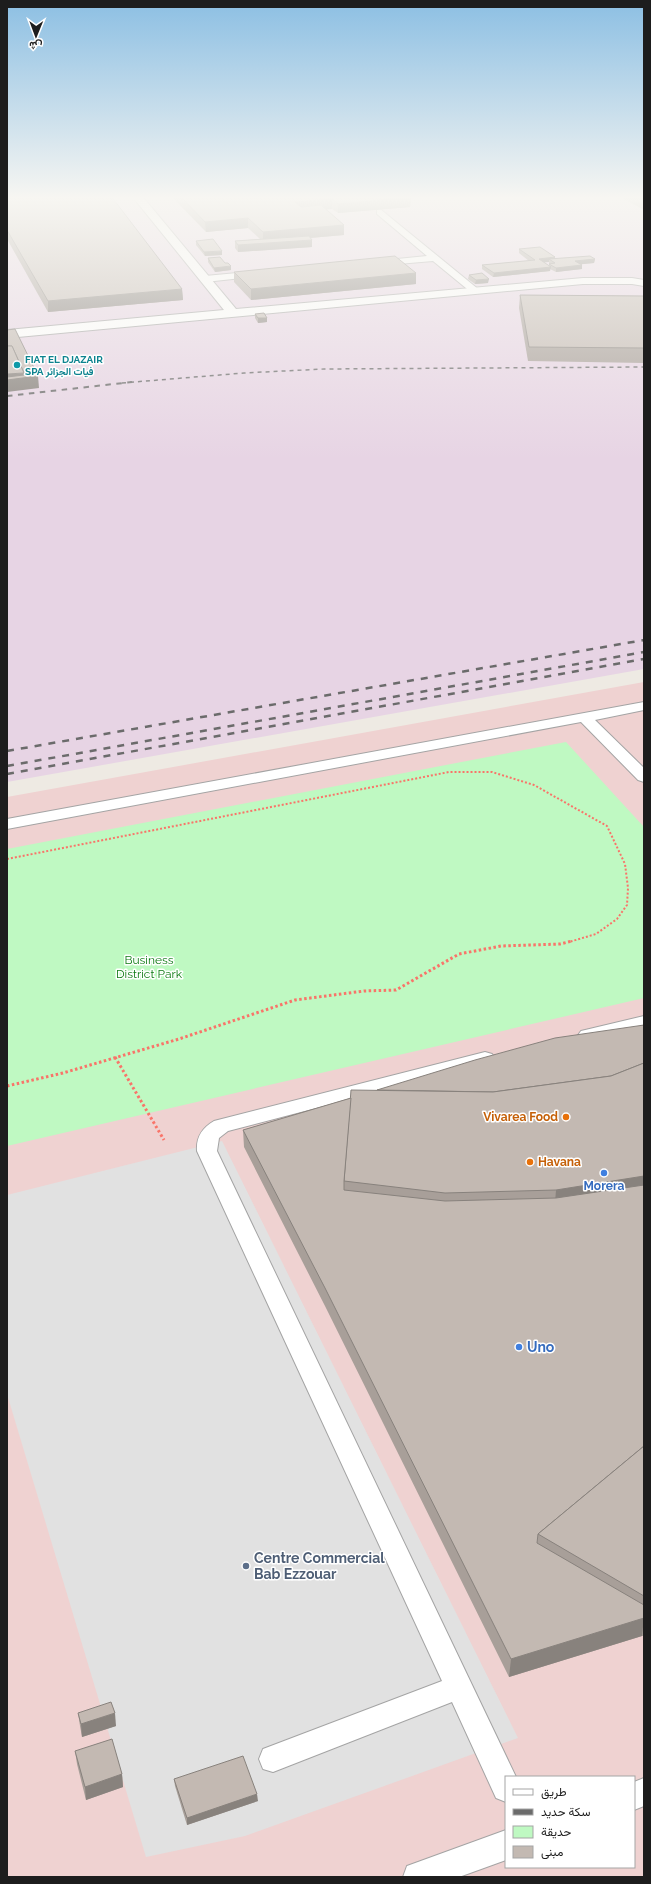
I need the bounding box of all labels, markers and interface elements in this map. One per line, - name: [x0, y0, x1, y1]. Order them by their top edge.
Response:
- north arrow: [16, 16, 56, 56]
- text: ش: [29, 39, 43, 52]
- place label: FIAT EL DJAZAIR SPA فيات الجزائر: [25, 354, 103, 378]
- marker: FIAT EL DJAZAIR SPA فيات الجزائر: [12, 360, 22, 370]
- park label: Business District Park: [116, 953, 183, 981]
- place label: Vivarea Food: [483, 1110, 558, 1124]
- marker: Vivarea Food: [561, 1112, 571, 1122]
- place label: Havana: [538, 1155, 581, 1169]
- marker: Havana: [525, 1157, 535, 1167]
- marker: Morera: [599, 1168, 609, 1178]
- place label: Morera: [584, 1179, 625, 1193]
- place label: Uno: [527, 1339, 555, 1355]
- marker: Uno: [514, 1342, 524, 1352]
- place label: Centre Commercial Bab Ezzouar: [254, 1550, 385, 1582]
- marker: Centre Commercial Bab Ezzouar: [241, 1561, 251, 1571]
- legend: [505, 1776, 635, 1868]
- text: طريق: [541, 1785, 567, 1800]
- text: سكة حديد: [541, 1805, 590, 1819]
- text: حديقة: [541, 1825, 571, 1839]
- text: مبنى: [541, 1845, 563, 1860]

